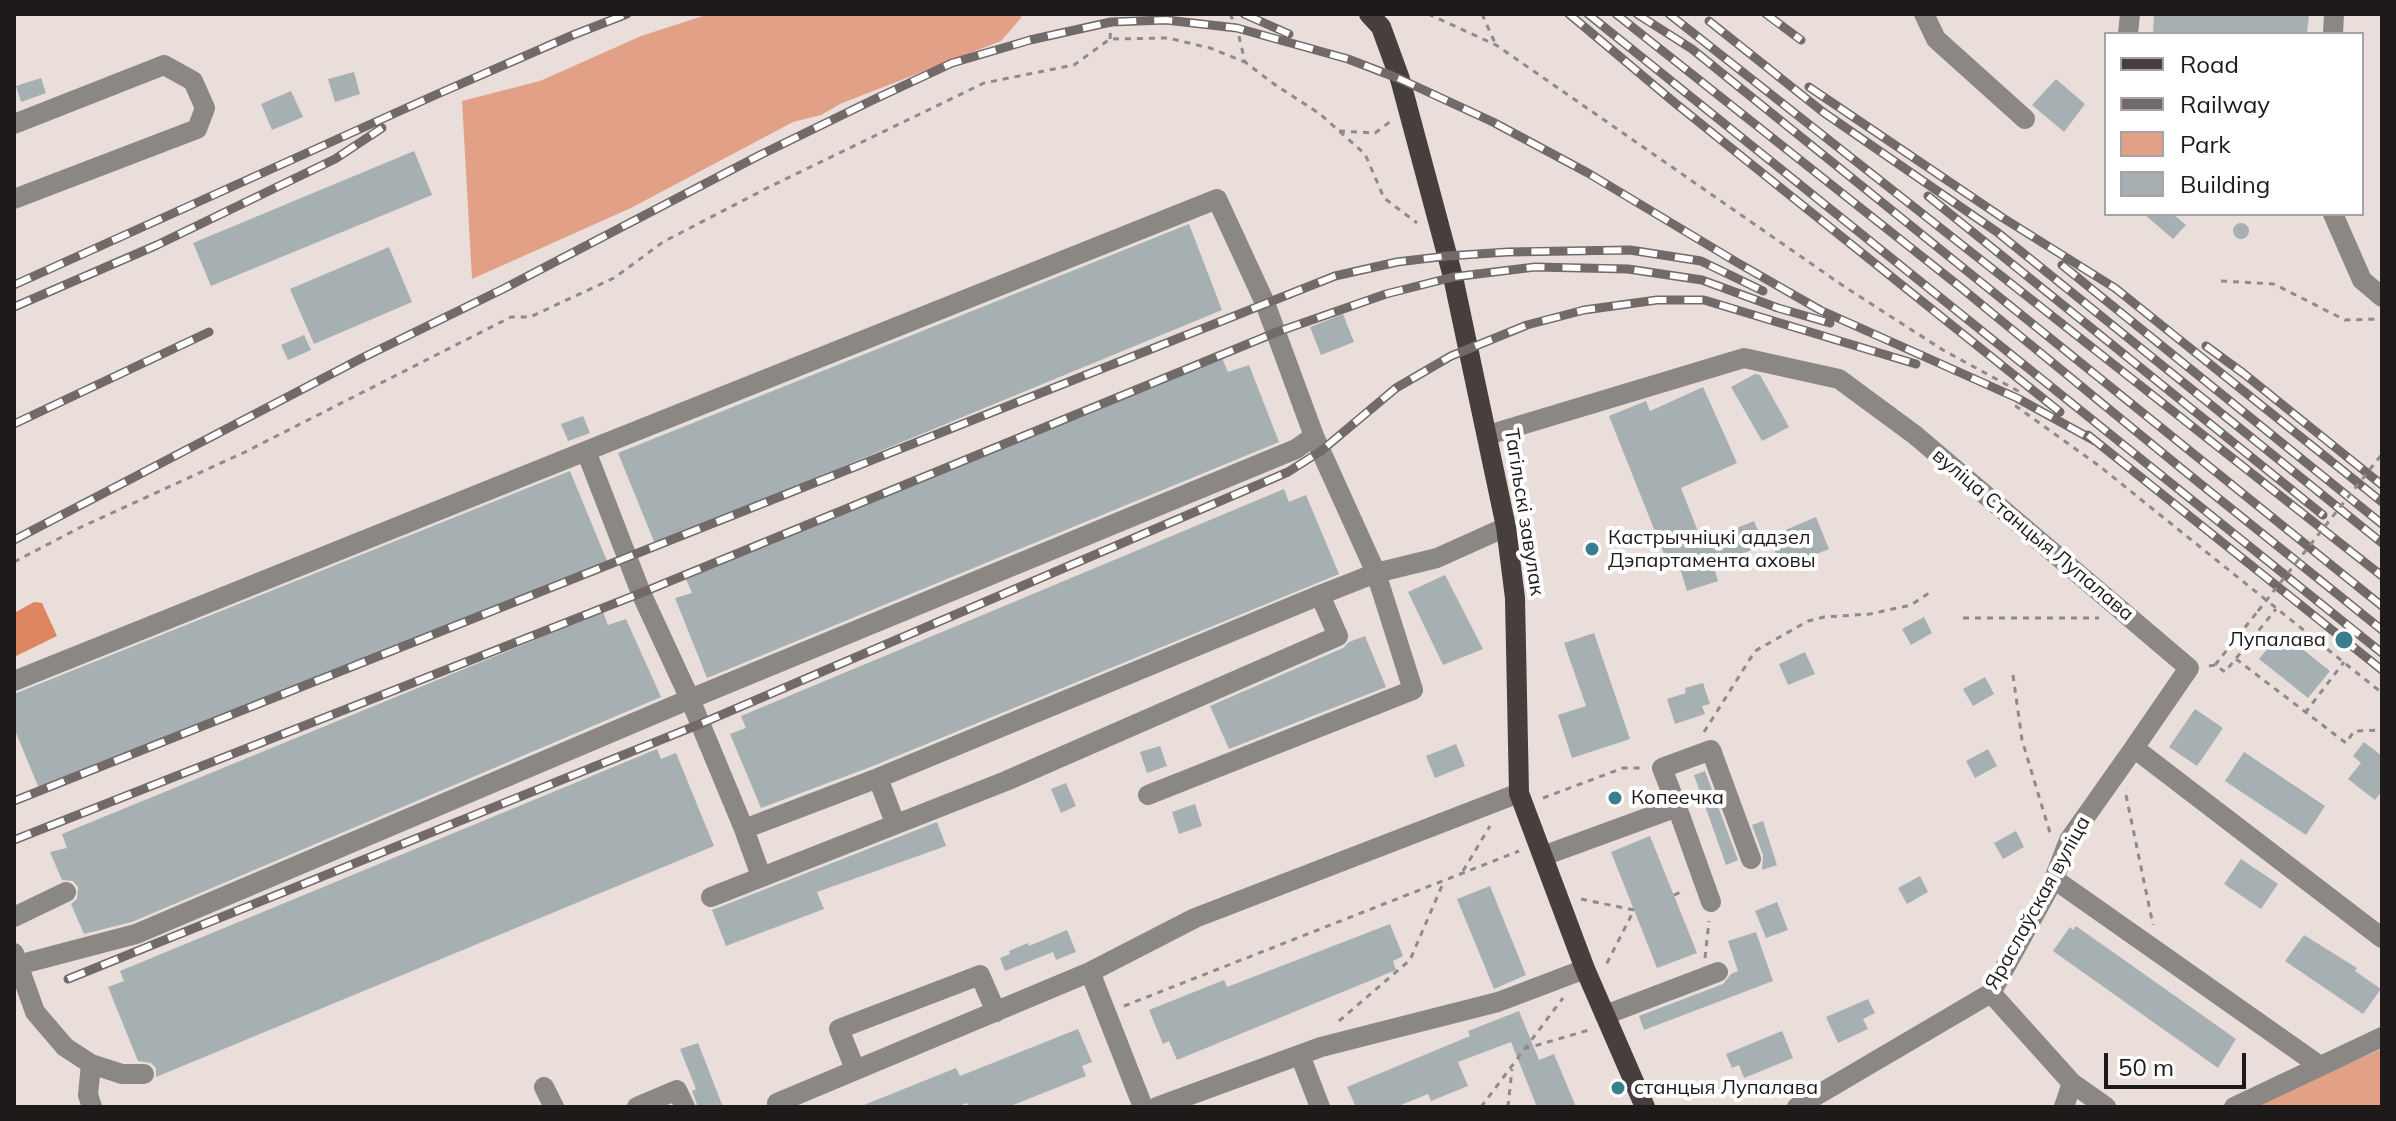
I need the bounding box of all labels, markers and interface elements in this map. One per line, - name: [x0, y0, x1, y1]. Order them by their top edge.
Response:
- legend: [2104, 32, 2364, 216]
- text: Road: [2180, 49, 2239, 79]
- text: Railway: [2180, 89, 2270, 119]
- text: Park: [2180, 129, 2231, 159]
- text: Building: [2180, 169, 2270, 199]
- street label: Тагільскі завулак: [1499, 427, 1549, 597]
- street label: вуліца Станцыя Лупалава: [1927, 444, 2139, 626]
- place label: Кастрычніцкі аддзел Дэпартамента аховы: [1608, 526, 1816, 573]
- marker: Кастрычніцкі аддзел Дэпартамента аховы: [1583, 540, 1601, 558]
- place label: Лупалава: [2229, 628, 2326, 652]
- marker: Лупалава: [2333, 629, 2355, 651]
- place label: Копеечка: [1631, 786, 1724, 810]
- marker: Копеечка: [1606, 789, 1624, 807]
- street label: Яраслаўская вуліца: [1980, 812, 2096, 994]
- scale bar: [2108, 1037, 2250, 1087]
- text: 50 m: [2118, 1052, 2174, 1082]
- place label: станцыя Лупалава: [1634, 1076, 1818, 1100]
- marker: станцыя Лупалава: [1609, 1079, 1627, 1097]

